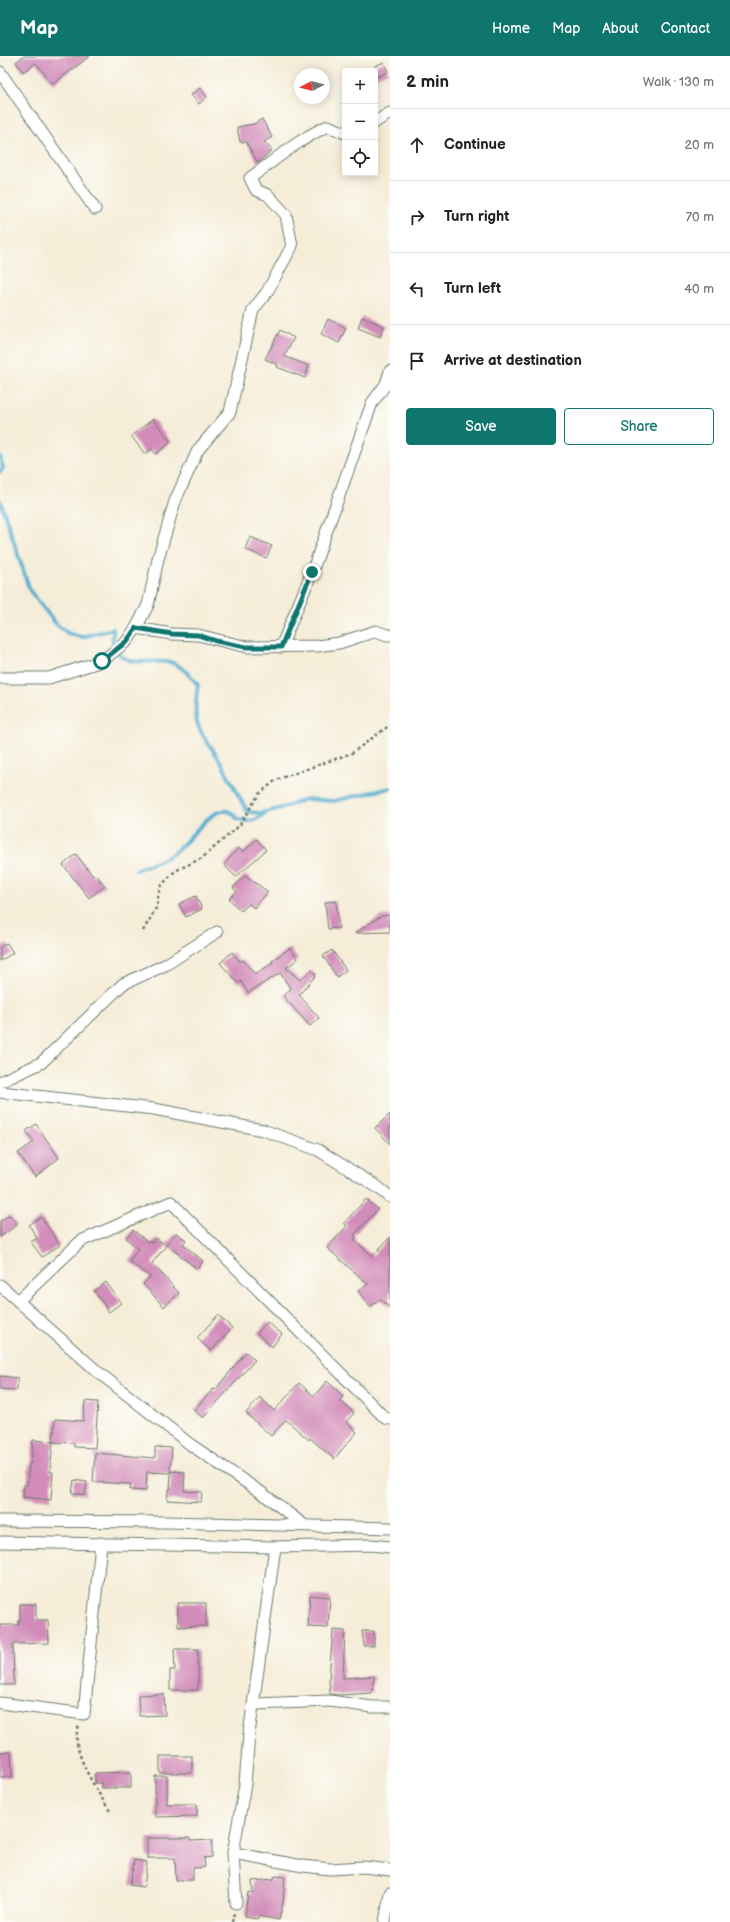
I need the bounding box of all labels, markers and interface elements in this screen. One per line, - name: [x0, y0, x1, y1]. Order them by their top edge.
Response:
- text: Map: [20, 17, 58, 40]
- text: Home: [492, 20, 530, 37]
- text: Map: [552, 20, 580, 37]
- text: About: [602, 20, 639, 37]
- text: Contact: [661, 20, 710, 37]
- north arrow: [294, 68, 330, 104]
- map controls: [342, 68, 378, 176]
- button: +: [342, 68, 378, 104]
- text: 2 min: [406, 72, 449, 92]
- text: Walk · 130 m: [643, 74, 714, 90]
- button: −: [342, 104, 378, 140]
- icon: ahead: [406, 134, 428, 156]
- text: Continue: [444, 135, 506, 154]
- text: 20 m: [684, 137, 714, 153]
- button: locate: [342, 140, 378, 176]
- icon: right: [406, 206, 428, 228]
- text: Turn right: [444, 207, 509, 226]
- text: 70 m: [686, 209, 714, 225]
- icon: left: [406, 278, 428, 300]
- text: Turn left: [444, 279, 501, 298]
- text: 40 m: [684, 281, 714, 297]
- icon: arrive: [406, 350, 428, 372]
- text: Arrive at destination: [444, 351, 582, 370]
- button: Save: [406, 408, 556, 445]
- button: Share: [564, 408, 714, 445]
- route end: [303, 563, 321, 581]
- route start: [93, 652, 111, 670]

